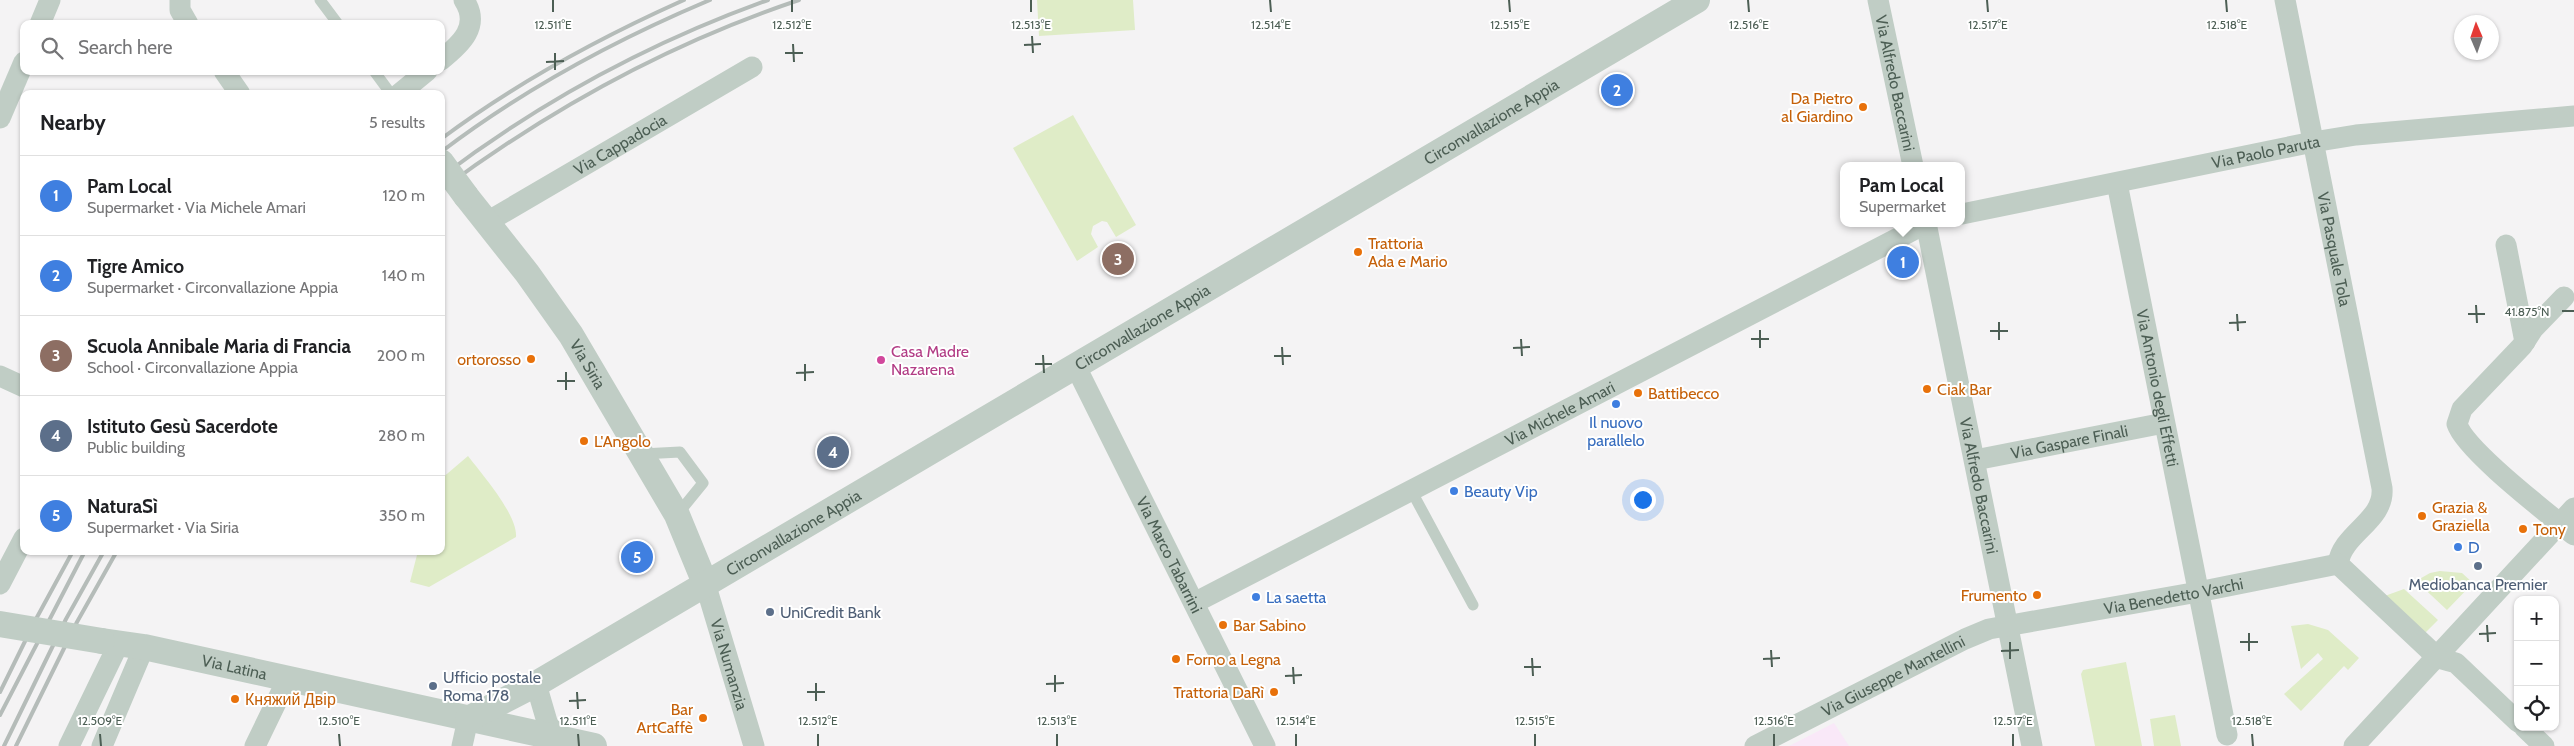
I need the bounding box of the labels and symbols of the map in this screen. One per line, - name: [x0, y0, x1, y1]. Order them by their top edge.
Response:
- street label: Via Alfredo Baccarini: [1871, 14, 1919, 153]
- north arrow: [2454, 15, 2499, 60]
- text: 12.511°E: [534, 17, 572, 32]
- text: 12.512°E: [772, 17, 812, 32]
- text: 12.513°E: [1011, 17, 1051, 32]
- text: 12.514°E: [1251, 17, 1291, 32]
- text: 12.515°E: [1490, 17, 1530, 32]
- text: 12.516°E: [1729, 17, 1769, 32]
- text: 12.517°E: [1968, 17, 2008, 32]
- text: 12.518°E: [2207, 17, 2248, 32]
- pin: 2: [1601, 71, 1633, 109]
- street label: Circonvallazione Appia: [1420, 74, 1563, 169]
- place label: Da Pietro al Giardino: [1781, 89, 1853, 126]
- marker: Da Pietro al Giardino: [1857, 101, 1869, 113]
- street label: Via Cappadocia: [570, 110, 670, 179]
- street label: Via Paolo Paruta: [2210, 132, 2321, 173]
- street label: Via Pasquale Tola: [2313, 190, 2355, 309]
- place label: Trattoria Ada e Mario: [1368, 234, 1448, 271]
- pin: 3: [1102, 240, 1134, 278]
- pin: 1: [1887, 243, 1919, 281]
- marker: Trattoria Ada e Mario: [1352, 246, 1364, 258]
- street label: Circonvallazione Appia: [1071, 280, 1214, 374]
- text: 41.875°N: [2504, 304, 2550, 319]
- street label: Via Antonio degli Effetti: [2132, 308, 2182, 468]
- street label: Via Siria: [566, 336, 610, 393]
- place label: Casa Madre Nazarena: [891, 342, 969, 379]
- place label: ortorosso: [457, 350, 521, 369]
- marker: ortorosso: [525, 353, 537, 365]
- marker: Casa Madre Nazarena: [875, 354, 887, 366]
- street label: Via Michele Amari: [1502, 378, 1618, 450]
- place label: Ciak Bar: [1937, 380, 1992, 399]
- marker: Ciak Bar: [1921, 383, 1933, 395]
- place label: Battibecco: [1648, 384, 1720, 403]
- marker: Battibecco: [1632, 387, 1644, 399]
- marker: Il nuovo parallelo: [1610, 398, 1622, 410]
- place label: Il nuovo parallelo: [1587, 413, 1645, 450]
- street label: Via Alfredo Baccarini: [1956, 416, 2002, 556]
- street label: Via Gaspare Finali: [2009, 421, 2130, 463]
- place label: L'Angolo: [594, 432, 651, 451]
- pin: 4: [817, 433, 849, 471]
- marker: L'Angolo: [578, 435, 590, 447]
- place label: Beauty Vip: [1464, 482, 1538, 501]
- marker: Beauty Vip: [1448, 485, 1460, 497]
- street label: Circonvallazione Appia: [723, 486, 865, 580]
- your location: [1630, 487, 1656, 513]
- street label: Via Marco Tabarrini: [1132, 493, 1206, 616]
- place label: Grazia & Graziella: [2432, 498, 2490, 535]
- marker: Grazia & Graziella: [2416, 510, 2428, 522]
- place label: Tony: [2533, 520, 2566, 539]
- marker: Tony: [2517, 523, 2529, 535]
- pin: 5: [621, 538, 653, 576]
- place label: D: [2468, 538, 2480, 557]
- marker: D: [2452, 541, 2464, 553]
- marker: Mediobanca Premier: [2472, 560, 2484, 572]
- street label: Via Benedetto Varchi: [2102, 574, 2245, 619]
- place label: Mediobanca Premier: [2409, 575, 2548, 594]
- place label: Frumento: [1961, 586, 2027, 605]
- place label: La saetta: [1266, 588, 1327, 607]
- marker: Frumento: [2031, 589, 2043, 601]
- marker: La saetta: [1250, 591, 1262, 603]
- place label: UniCredit Bank: [780, 603, 882, 622]
- marker: UniCredit Bank: [764, 606, 776, 618]
- place label: Bar Sabino: [1233, 616, 1306, 635]
- street label: Via Numanzia: [706, 617, 752, 713]
- marker: Bar Sabino: [1217, 619, 1229, 631]
- street label: Via Giuseppe Mantellini: [1818, 632, 1968, 720]
- place label: Forno a Legna: [1186, 650, 1281, 669]
- street label: Via Latina: [200, 651, 269, 684]
- marker: Forno a Legna: [1170, 653, 1182, 665]
- place label: Ufficio postale Roma 178: [443, 668, 541, 705]
- marker: Ufficio postale Roma 178: [427, 680, 439, 692]
- place label: Trattoria DaRì: [1173, 683, 1265, 702]
- marker: Trattoria DaRì: [1268, 686, 1280, 698]
- place label: Княжий Двір: [245, 690, 336, 709]
- marker: Княжий Двір: [229, 693, 241, 705]
- place label: Bar ArtCaffè: [637, 700, 694, 737]
- marker: Bar ArtCaffè: [697, 712, 709, 724]
- text: 12.509°E: [78, 713, 123, 728]
- text: 12.510°E: [318, 713, 360, 728]
- text: 12.511°E: [559, 713, 597, 728]
- text: 12.512°E: [798, 713, 838, 728]
- text: 12.513°E: [1037, 713, 1077, 728]
- text: 12.514°E: [1276, 713, 1316, 728]
- text: 12.515°E: [1515, 713, 1555, 728]
- text: 12.516°E: [1754, 713, 1794, 728]
- text: 12.517°E: [1993, 713, 2033, 728]
- text: 12.518°E: [2232, 713, 2273, 728]

